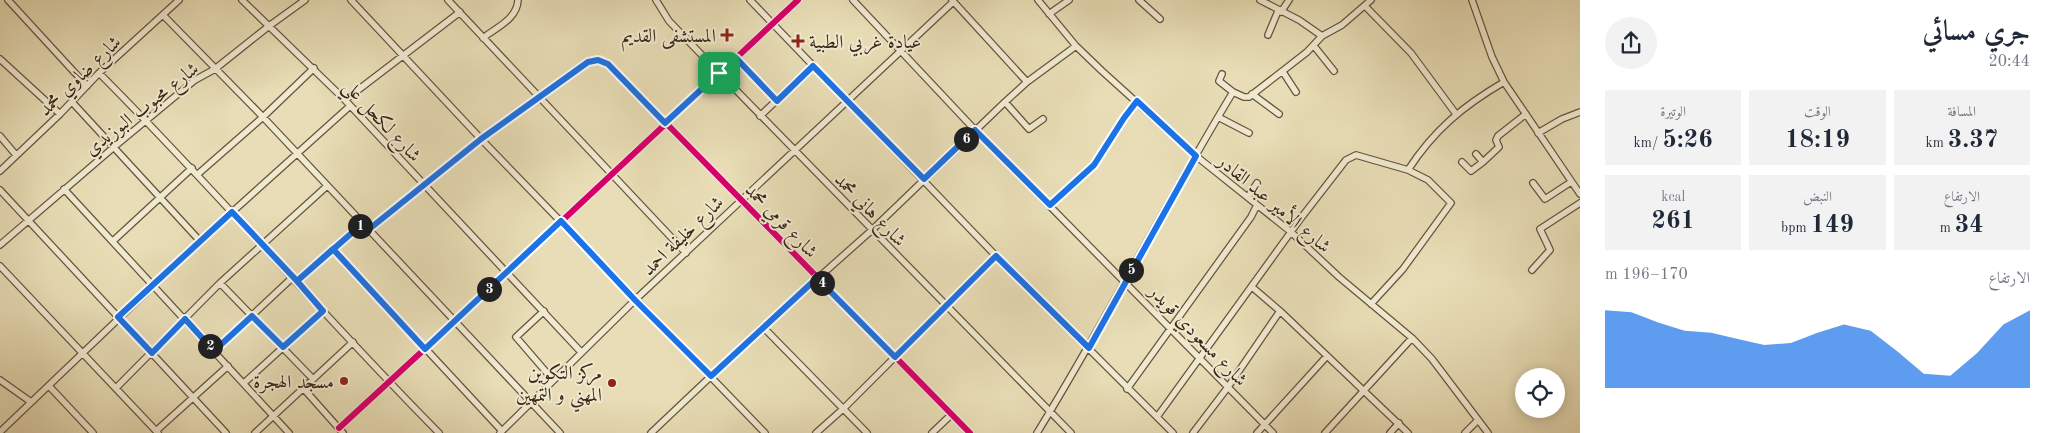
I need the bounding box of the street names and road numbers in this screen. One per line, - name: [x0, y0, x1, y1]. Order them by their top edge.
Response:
- street label: شارع ضاوي محمد: [36, 33, 128, 123]
- street label: شارع محبوب البوزيدي: [82, 60, 205, 163]
- street label: شارع لكحل علي: [334, 76, 425, 171]
- street label: شارع الأمير عبد القادر: [1209, 146, 1337, 261]
- street label: شارع هاني محمد: [827, 171, 908, 254]
- street label: شارع قرمي محمد: [738, 181, 820, 265]
- street label: شارع خليفة احمد: [639, 194, 731, 283]
- street label: شارع مسعودي قويدر: [1140, 281, 1250, 394]

